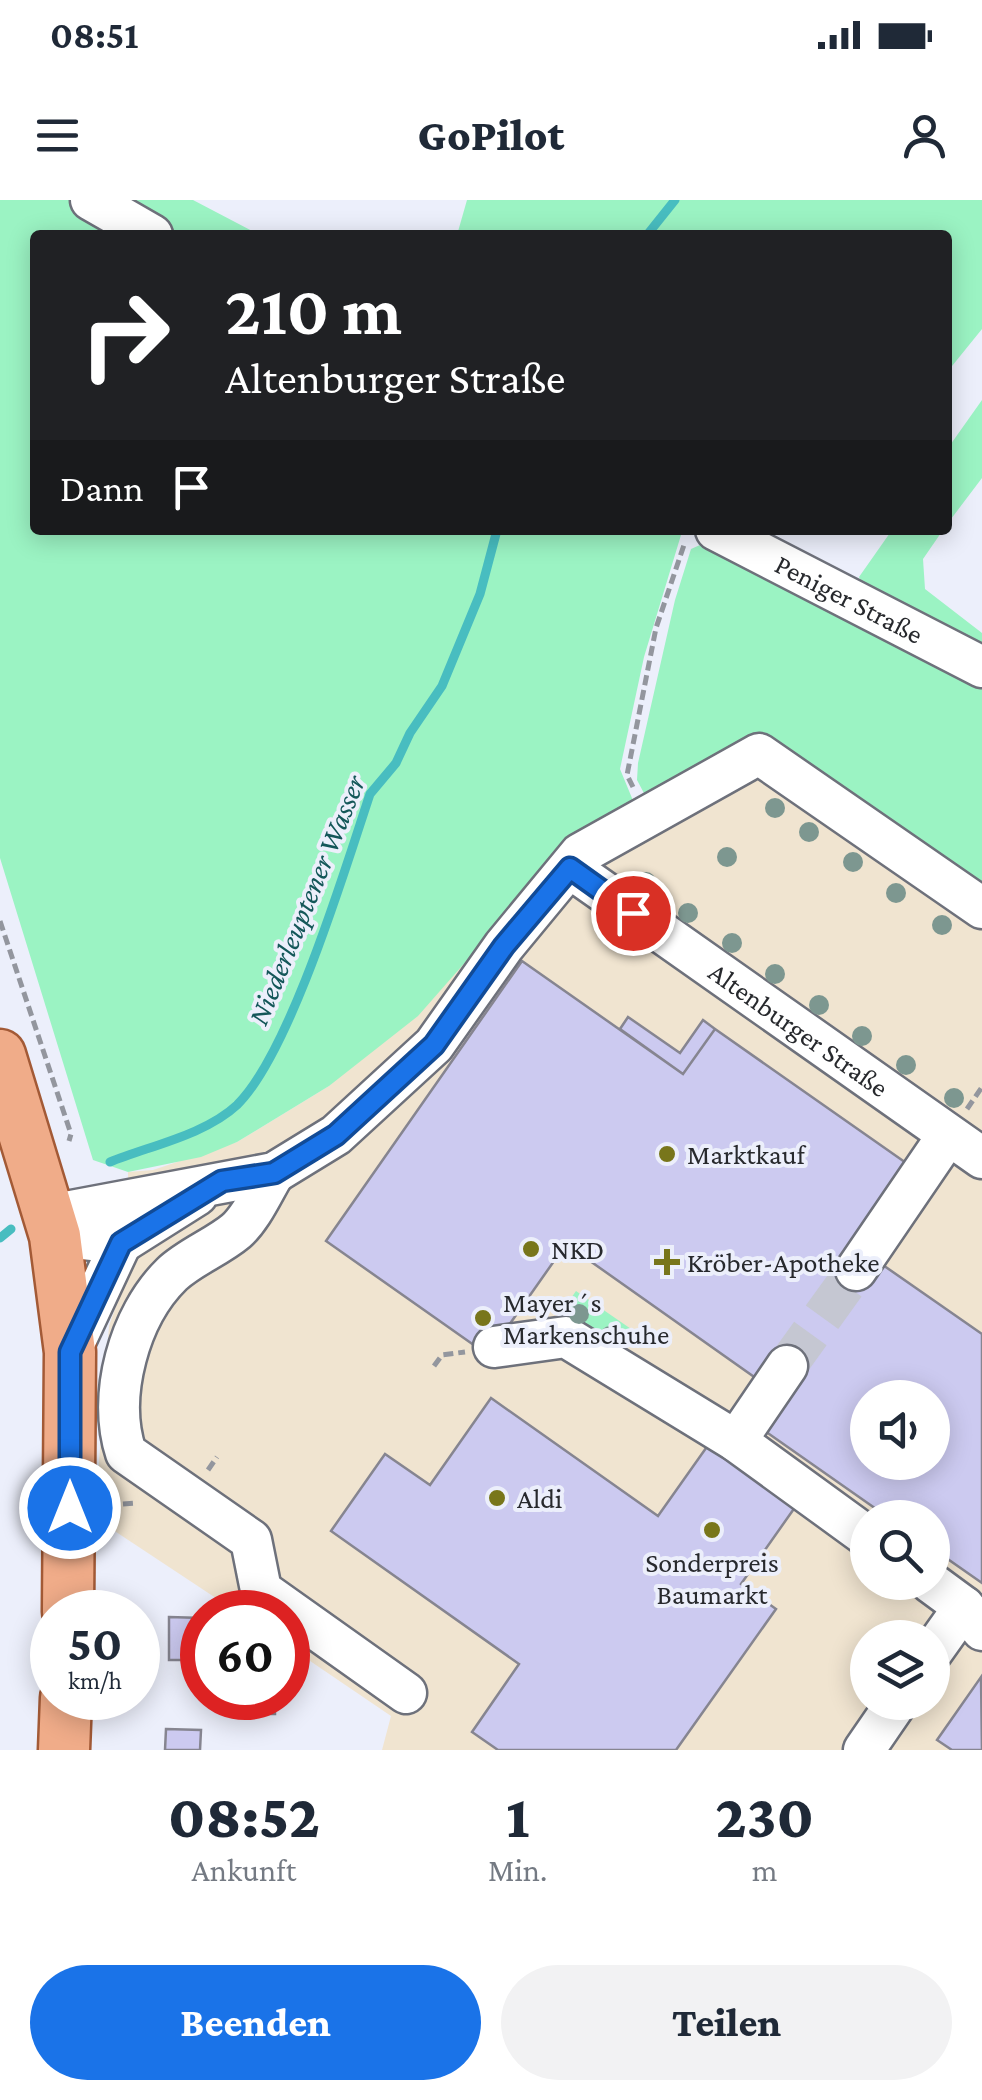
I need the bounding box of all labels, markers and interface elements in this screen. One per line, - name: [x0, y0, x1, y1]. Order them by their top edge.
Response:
- text: 08:51: [50, 14, 138, 56]
- icon: menu: [30, 108, 85, 163]
- icon: person: [897, 108, 952, 163]
- text: GoPilot: [418, 110, 564, 160]
- icon: right: [60, 270, 190, 400]
- text: 210 m: [225, 271, 402, 349]
- text: Altenburger Straße: [225, 353, 566, 403]
- icon: arrive: [164, 460, 219, 515]
- text: Dann: [60, 467, 144, 509]
- street label: Peniger Straße: [770, 548, 928, 650]
- water label: Niederleuptener Wasser: [241, 769, 373, 1030]
- pin: [591, 871, 676, 956]
- icon: arrive: [606, 886, 661, 941]
- street label: Altenburger Straße: [703, 955, 895, 1103]
- place label: Marktkauf: [687, 1139, 807, 1170]
- marker: Marktkauf: [656, 1143, 678, 1165]
- place label: NKD: [551, 1234, 604, 1265]
- marker: NKD: [520, 1238, 542, 1260]
- place label: Kröber-Apotheke: [687, 1247, 880, 1278]
- marker: Kröber-Apotheke: [656, 1251, 678, 1273]
- place label: Mayer´s Markenschuhe: [503, 1287, 669, 1350]
- marker: Mayer´s Markenschuhe: [472, 1307, 494, 1329]
- map controls: [850, 1380, 950, 1720]
- button: sound: [850, 1380, 950, 1480]
- position arrow: [18, 1456, 122, 1560]
- place label: Aldi: [517, 1483, 562, 1514]
- marker: Aldi: [486, 1487, 508, 1509]
- button: search: [850, 1500, 950, 1600]
- marker: Sonderpreis Baumarkt: [701, 1519, 723, 1541]
- place label: Sonderpreis Baumarkt: [645, 1547, 779, 1610]
- speed limit sign: 60: [180, 1590, 310, 1720]
- text: 50: [68, 1615, 122, 1671]
- button: layers: [850, 1620, 950, 1720]
- text: km/h: [68, 1667, 122, 1694]
- text: 08:52: [168, 1783, 320, 1850]
- text: 1: [506, 1783, 529, 1850]
- text: 230: [715, 1783, 814, 1850]
- text: Ankunft: [192, 1852, 296, 1888]
- text: Min.: [488, 1852, 547, 1888]
- text: m: [752, 1852, 778, 1888]
- button: Beenden: [30, 1965, 481, 2080]
- button: Teilen: [501, 1965, 952, 2080]

